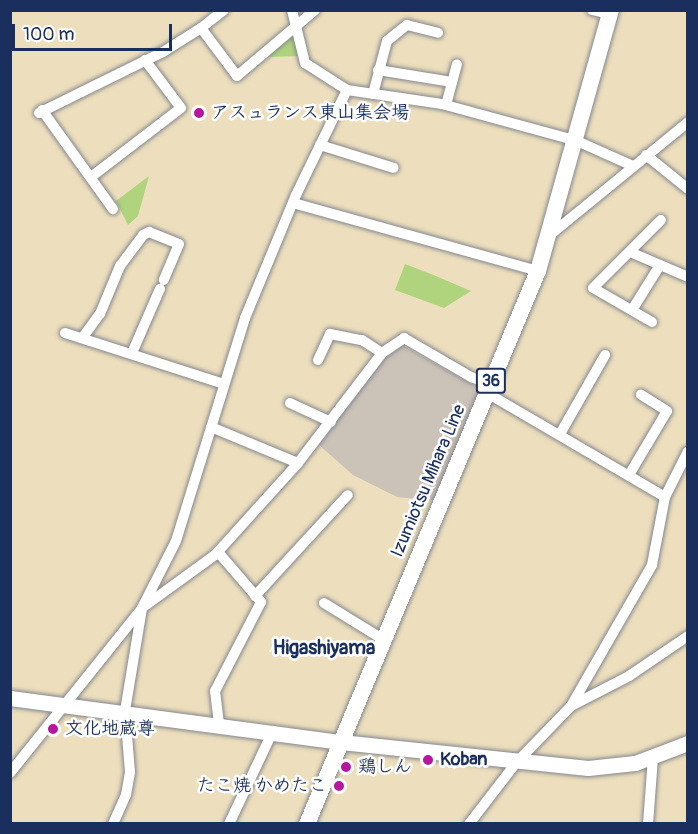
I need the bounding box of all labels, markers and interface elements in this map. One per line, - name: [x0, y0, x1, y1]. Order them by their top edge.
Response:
- scale bar: [15, 12, 176, 50]
- text: 100 m: [23, 23, 75, 46]
- place label: アスュランス東山集会場: [211, 102, 409, 124]
- marker: アスュランス東山集会場: [192, 106, 206, 120]
- road number: 36: [474, 368, 508, 394]
- street label: Izumiotsu Mihara Line: [387, 401, 471, 561]
- district label: Higashiyama: [273, 635, 375, 659]
- place label: 文化地蔵尊: [65, 718, 155, 740]
- marker: 文化地蔵尊: [46, 722, 60, 736]
- place label: Koban: [440, 749, 487, 771]
- marker: Koban: [421, 753, 435, 767]
- place label: 鶏しん: [358, 756, 412, 778]
- marker: 鶏しん: [339, 760, 353, 774]
- place label: たこ焼 かめたこ: [197, 775, 327, 797]
- marker: たこ焼 かめたこ: [332, 779, 346, 793]

